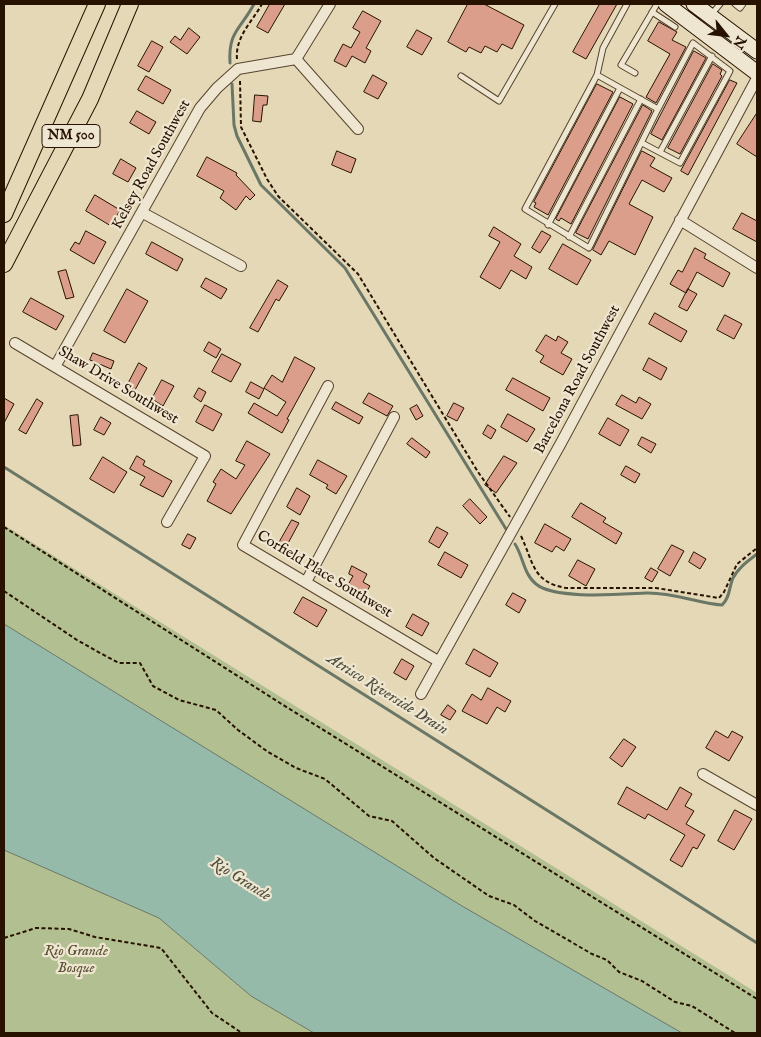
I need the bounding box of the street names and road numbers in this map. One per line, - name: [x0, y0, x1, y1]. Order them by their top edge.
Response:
- street label: Kelsey Road Southwest: [109, 97, 195, 233]
- road number: NM 500: [42, 124, 100, 148]
- street label: Barcelona Road Southwest: [531, 303, 625, 457]
- street label: Shaw Drive Southwest: [55, 343, 181, 429]
- street label: Corfield Place Southwest: [253, 527, 395, 623]

